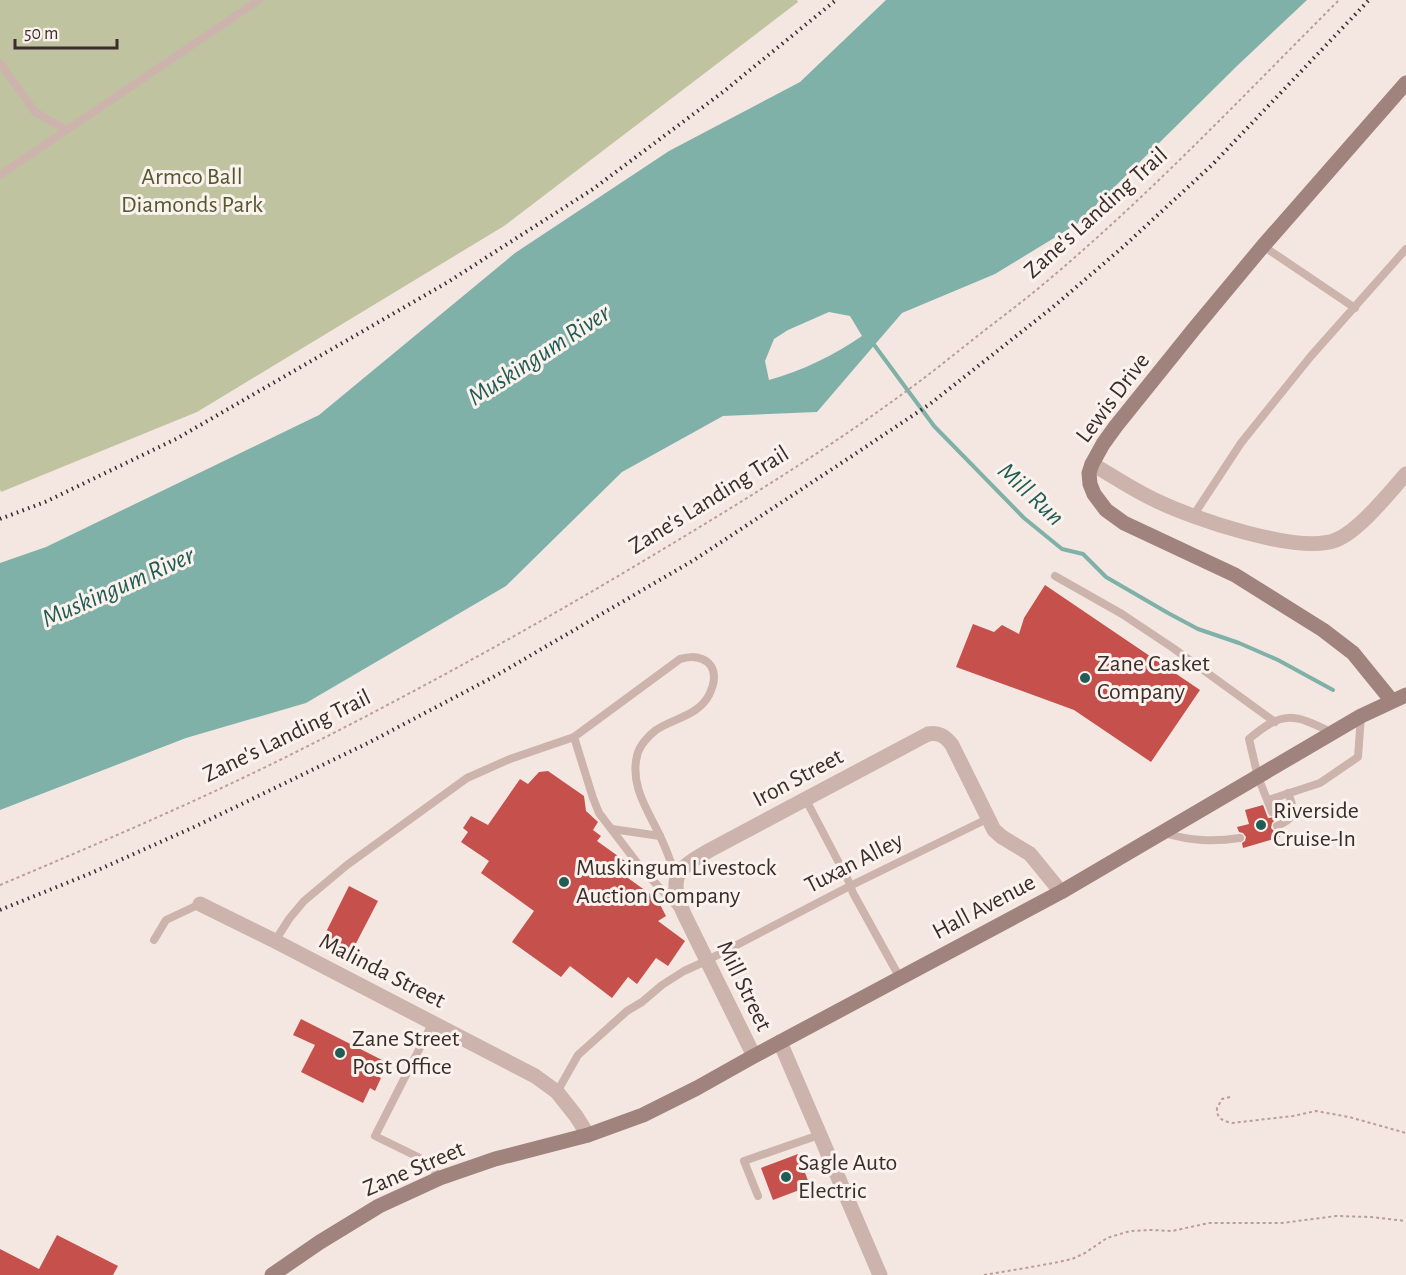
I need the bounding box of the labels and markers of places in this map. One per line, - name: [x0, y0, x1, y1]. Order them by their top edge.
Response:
- place label: Zane Casket Company: [1097, 652, 1210, 704]
- marker: Zane Casket Company: [1078, 671, 1092, 685]
- place label: Riverside Cruise-In: [1273, 799, 1359, 851]
- marker: Riverside Cruise-In: [1254, 818, 1268, 832]
- place label: Muskingum Livestock Auction Company: [576, 856, 776, 908]
- marker: Muskingum Livestock Auction Company: [557, 875, 571, 889]
- place label: Zane Street Post Office: [352, 1027, 460, 1079]
- marker: Zane Street Post Office: [333, 1046, 347, 1060]
- place label: Sagle Auto Electric: [798, 1151, 897, 1203]
- marker: Sagle Auto Electric: [779, 1170, 793, 1184]

